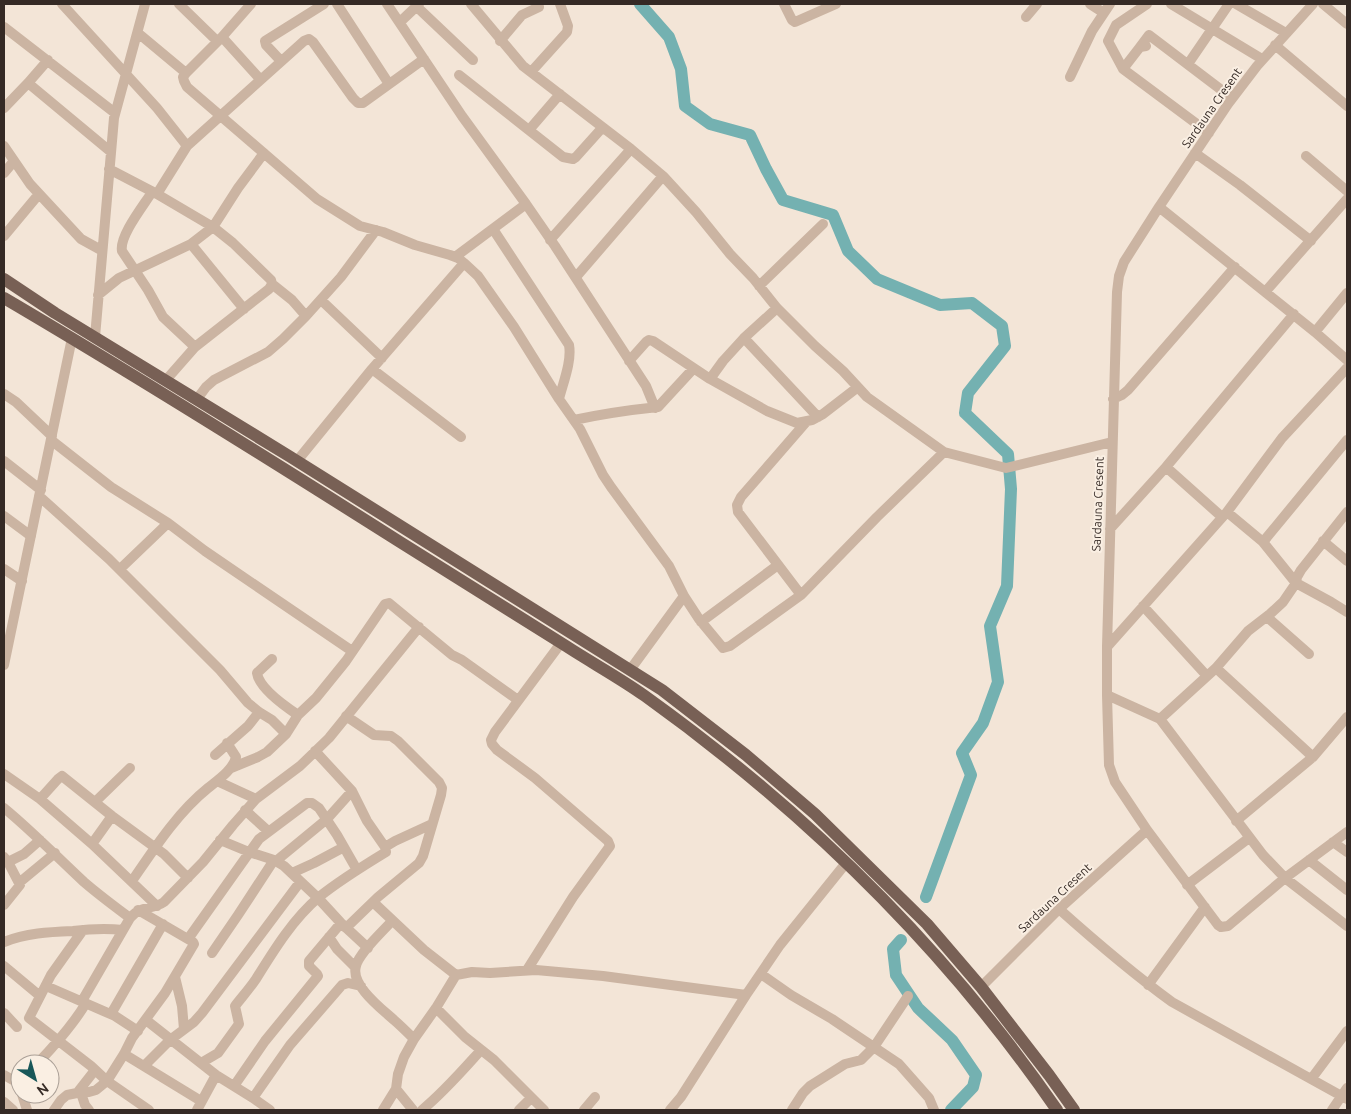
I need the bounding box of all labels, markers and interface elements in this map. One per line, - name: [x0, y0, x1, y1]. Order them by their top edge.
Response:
- street label: Sardauna Cresent: [1179, 65, 1244, 150]
- street label: Sardauna Cresent: [1089, 456, 1106, 552]
- street label: Sardauna Cresent: [1016, 860, 1094, 935]
- north arrow: [10, 1054, 60, 1104]
- text: N: [34, 1080, 52, 1099]

